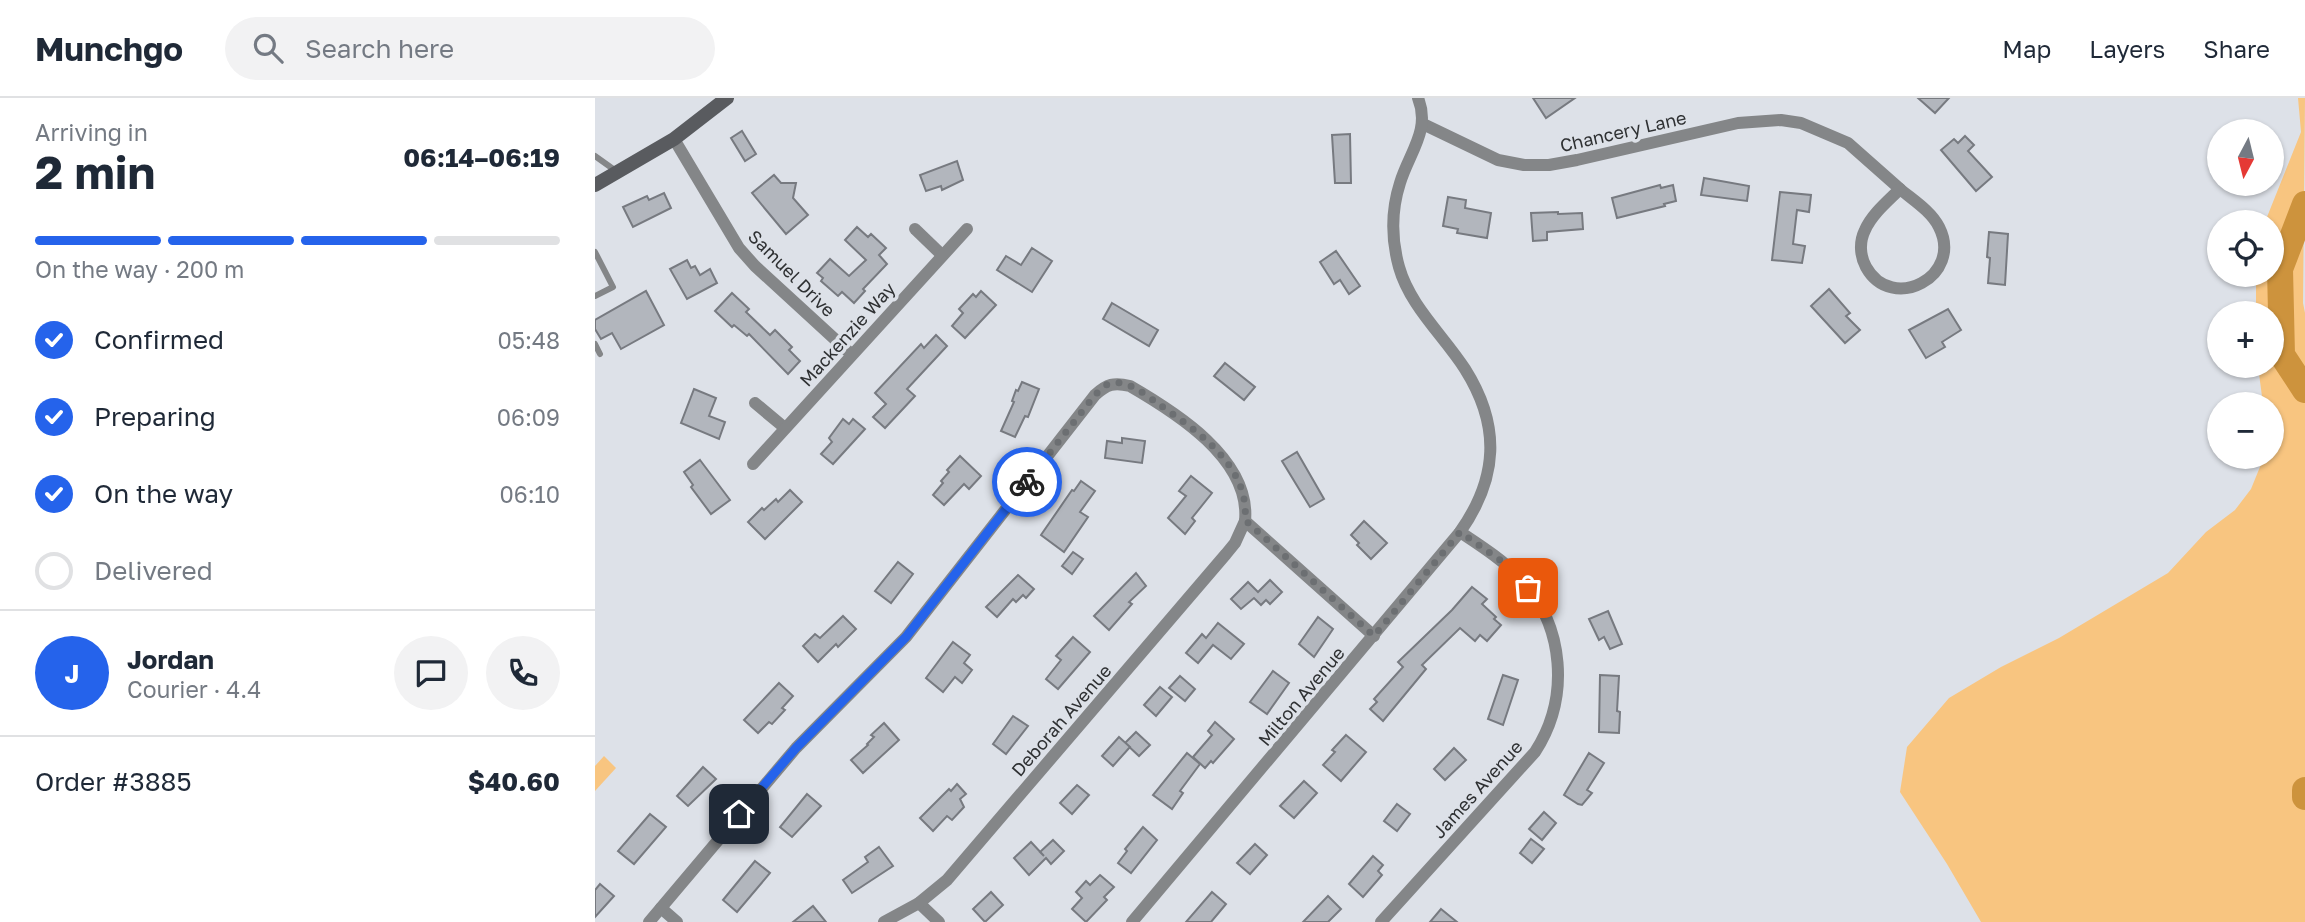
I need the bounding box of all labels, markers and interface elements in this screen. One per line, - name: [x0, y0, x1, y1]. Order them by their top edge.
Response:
- search box: [225, 17, 715, 80]
- text: Munchgo: [35, 29, 183, 68]
- icon: search: [249, 29, 287, 67]
- text: Search here: [305, 33, 454, 64]
- text: Map: [2002, 34, 2051, 63]
- text: Layers: [2089, 34, 2165, 63]
- text: Share: [2203, 34, 2270, 63]
- street label: Chancery Lane: [1558, 106, 1688, 156]
- text: Arriving in: [35, 118, 148, 146]
- north arrow: [2207, 119, 2284, 196]
- map controls: [2207, 119, 2284, 469]
- text: 06:14–06:19: [403, 142, 560, 173]
- text: 2 min: [35, 144, 155, 199]
- button: locate: [2207, 210, 2284, 287]
- street label: Samuel Drive: [744, 225, 840, 321]
- text: On the way · 200 m: [35, 255, 244, 283]
- street label: Mackenzie Way: [795, 278, 899, 390]
- button: +: [2207, 301, 2284, 378]
- icon: check: [35, 321, 73, 359]
- text: Confirmed: [94, 324, 224, 355]
- text: 05:48: [497, 326, 560, 354]
- button: −: [2207, 392, 2284, 469]
- icon: check: [35, 398, 73, 436]
- text: Preparing: [94, 401, 216, 432]
- text: 06:09: [497, 403, 560, 431]
- courier: [992, 447, 1062, 517]
- icon: bike: [1008, 463, 1046, 501]
- icon: check: [35, 475, 73, 513]
- text: On the way: [94, 478, 233, 509]
- text: 06:10: [500, 480, 560, 508]
- text: Delivered: [94, 555, 213, 586]
- pin: [1498, 558, 1558, 618]
- icon: bag: [1509, 569, 1547, 607]
- button: chat: [394, 636, 468, 710]
- button: phone: [486, 636, 560, 710]
- street label: Milton Avenue: [1253, 642, 1349, 750]
- text: Jordan: [127, 644, 214, 675]
- text: J: [65, 658, 79, 689]
- street label: Deborah Avenue: [1006, 660, 1116, 780]
- text: Courier · 4.4: [127, 675, 261, 703]
- street label: James Avenue: [1427, 736, 1527, 842]
- text: Order #3885: [35, 766, 192, 797]
- text: $40.60: [468, 766, 560, 797]
- pin: [709, 784, 769, 844]
- icon: home: [720, 795, 758, 833]

